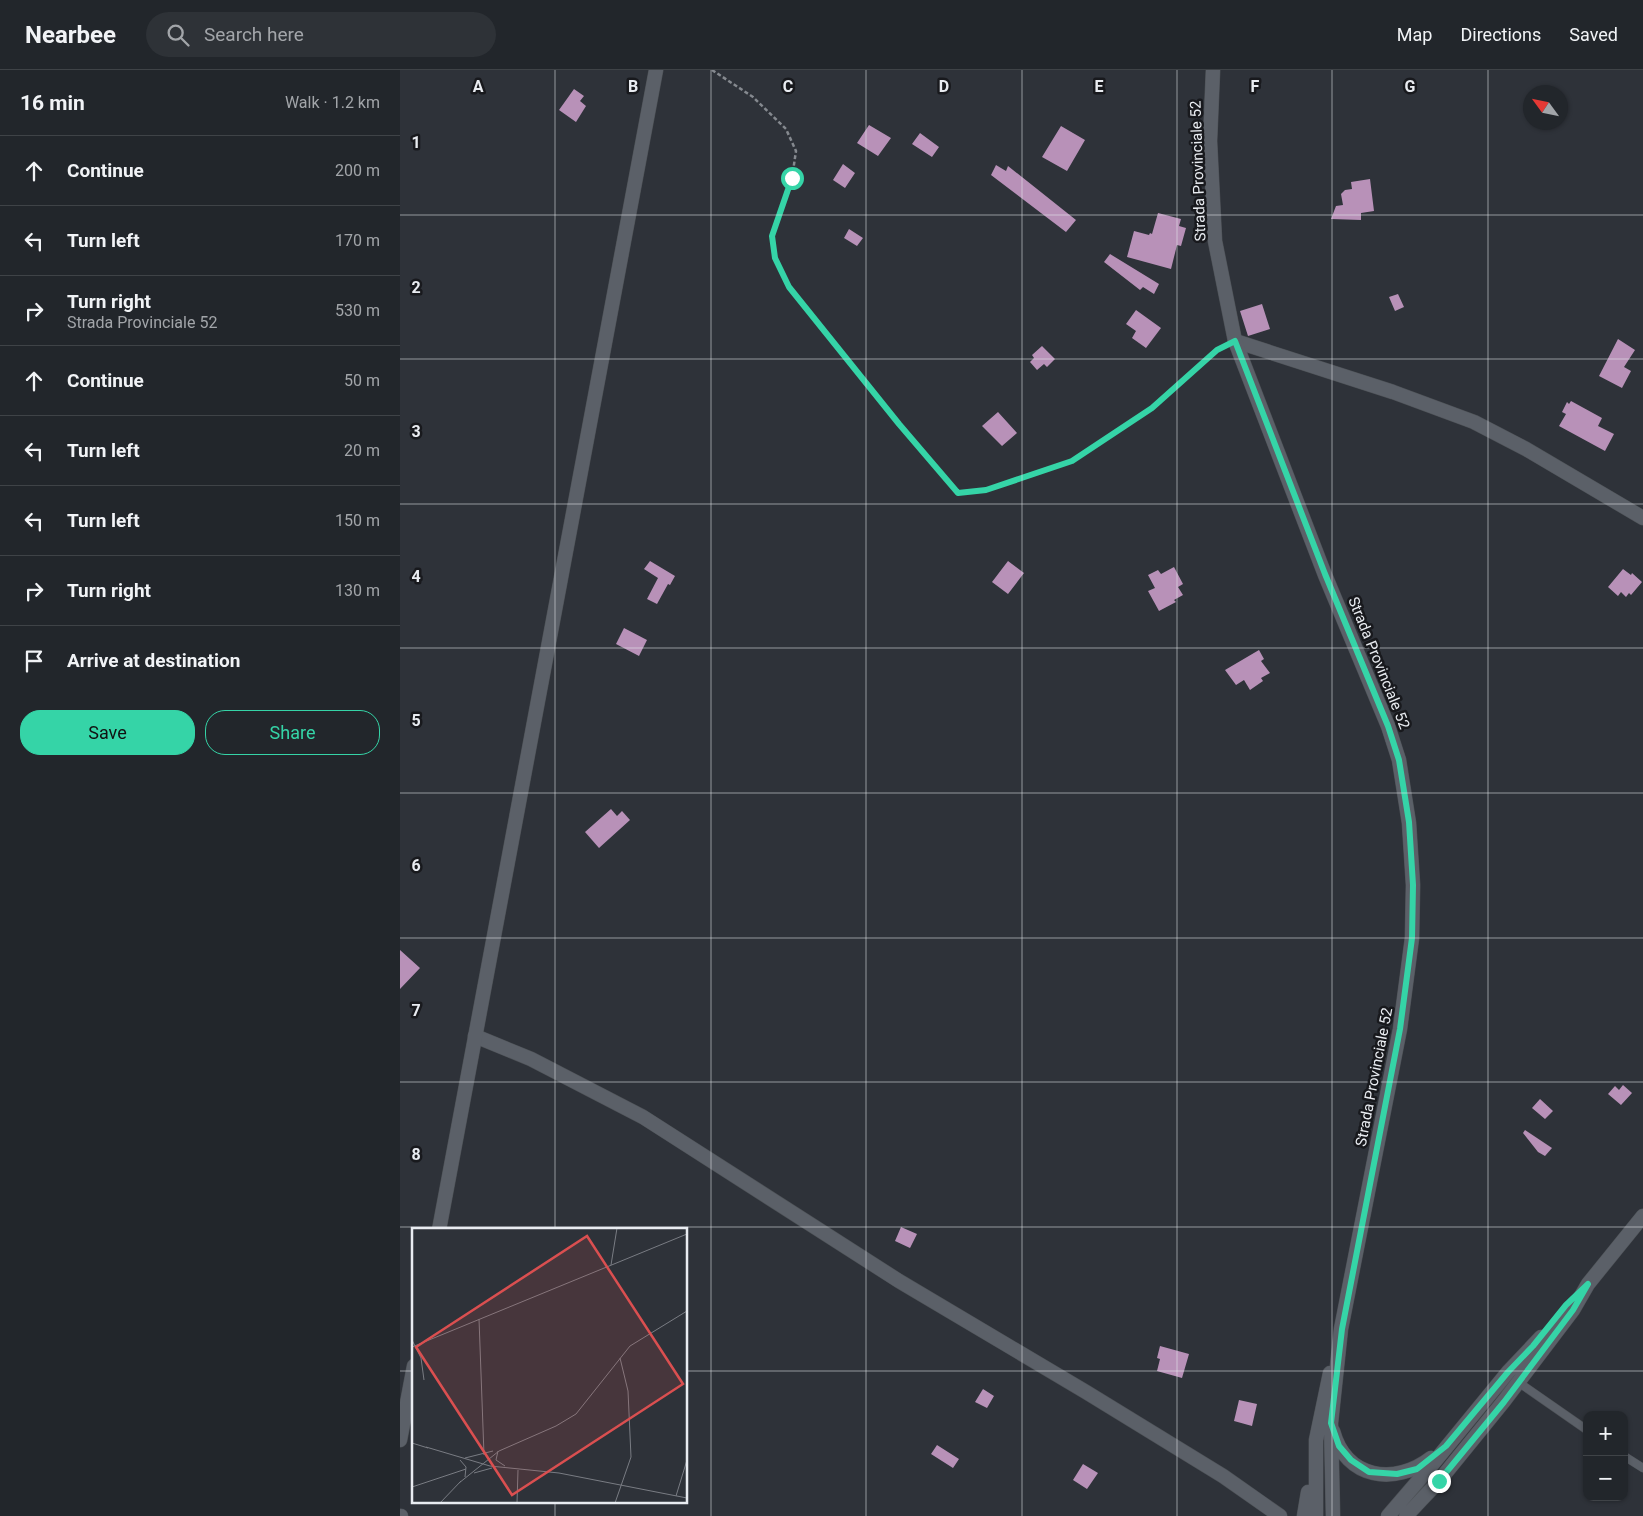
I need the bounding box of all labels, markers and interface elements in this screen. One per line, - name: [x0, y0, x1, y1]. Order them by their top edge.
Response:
- search box: [146, 12, 496, 57]
- text: Nearbee: [25, 21, 116, 49]
- icon: search: [164, 21, 192, 49]
- text: Search here: [204, 23, 304, 46]
- text: Map: [1397, 24, 1432, 45]
- text: Directions: [1460, 24, 1541, 45]
- text: Saved: [1569, 24, 1618, 45]
- text: A: [473, 77, 484, 96]
- text: B: [628, 77, 638, 96]
- text: C: [783, 77, 793, 96]
- text: D: [939, 77, 949, 96]
- text: E: [1095, 77, 1104, 96]
- text: F: [1251, 77, 1260, 96]
- text: G: [1405, 77, 1416, 96]
- north arrow: [1523, 85, 1568, 130]
- text: 16 min: [20, 91, 85, 115]
- text: Walk · 1.2 km: [285, 93, 380, 112]
- street label: Strada Provinciale 52: [1187, 100, 1209, 242]
- text: 1: [411, 133, 421, 152]
- icon: ahead: [20, 157, 48, 185]
- text: Continue: [67, 159, 144, 182]
- text: 200 m: [335, 161, 380, 180]
- route start: [781, 167, 804, 190]
- icon: left: [20, 227, 48, 255]
- text: Turn left: [67, 229, 140, 252]
- text: 170 m: [335, 231, 380, 250]
- text: 2: [411, 278, 421, 297]
- text: Turn right: [67, 290, 151, 313]
- icon: right: [20, 297, 48, 325]
- text: 530 m: [335, 301, 380, 320]
- text: Strada Provinciale 52: [67, 313, 217, 332]
- icon: ahead: [20, 367, 48, 395]
- text: Continue: [67, 369, 144, 392]
- text: 50 m: [344, 371, 380, 390]
- text: 3: [411, 422, 421, 441]
- icon: left: [20, 437, 48, 465]
- text: Turn left: [67, 439, 140, 462]
- text: 20 m: [344, 441, 380, 460]
- icon: left: [20, 507, 48, 535]
- text: Turn left: [67, 509, 140, 532]
- text: 150 m: [335, 511, 380, 530]
- text: 4: [411, 567, 421, 586]
- icon: right: [20, 577, 48, 605]
- text: Turn right: [67, 579, 151, 602]
- text: 130 m: [335, 581, 380, 600]
- street label: Strada Provinciale 52: [1344, 594, 1414, 732]
- icon: arrive: [20, 647, 48, 675]
- text: Arrive at destination: [67, 649, 240, 672]
- button: Save: [20, 710, 195, 755]
- button: Share: [205, 710, 380, 755]
- text: 5: [411, 711, 421, 730]
- text: 6: [411, 856, 421, 875]
- text: 7: [411, 1001, 421, 1020]
- street label: Strada Provinciale 52: [1352, 1006, 1396, 1148]
- text: 8: [411, 1145, 421, 1164]
- inset map: [412, 1228, 688, 1504]
- map controls: [1583, 1411, 1628, 1501]
- button: +: [1583, 1411, 1628, 1456]
- button: −: [1583, 1456, 1628, 1501]
- route end: [1428, 1470, 1451, 1493]

